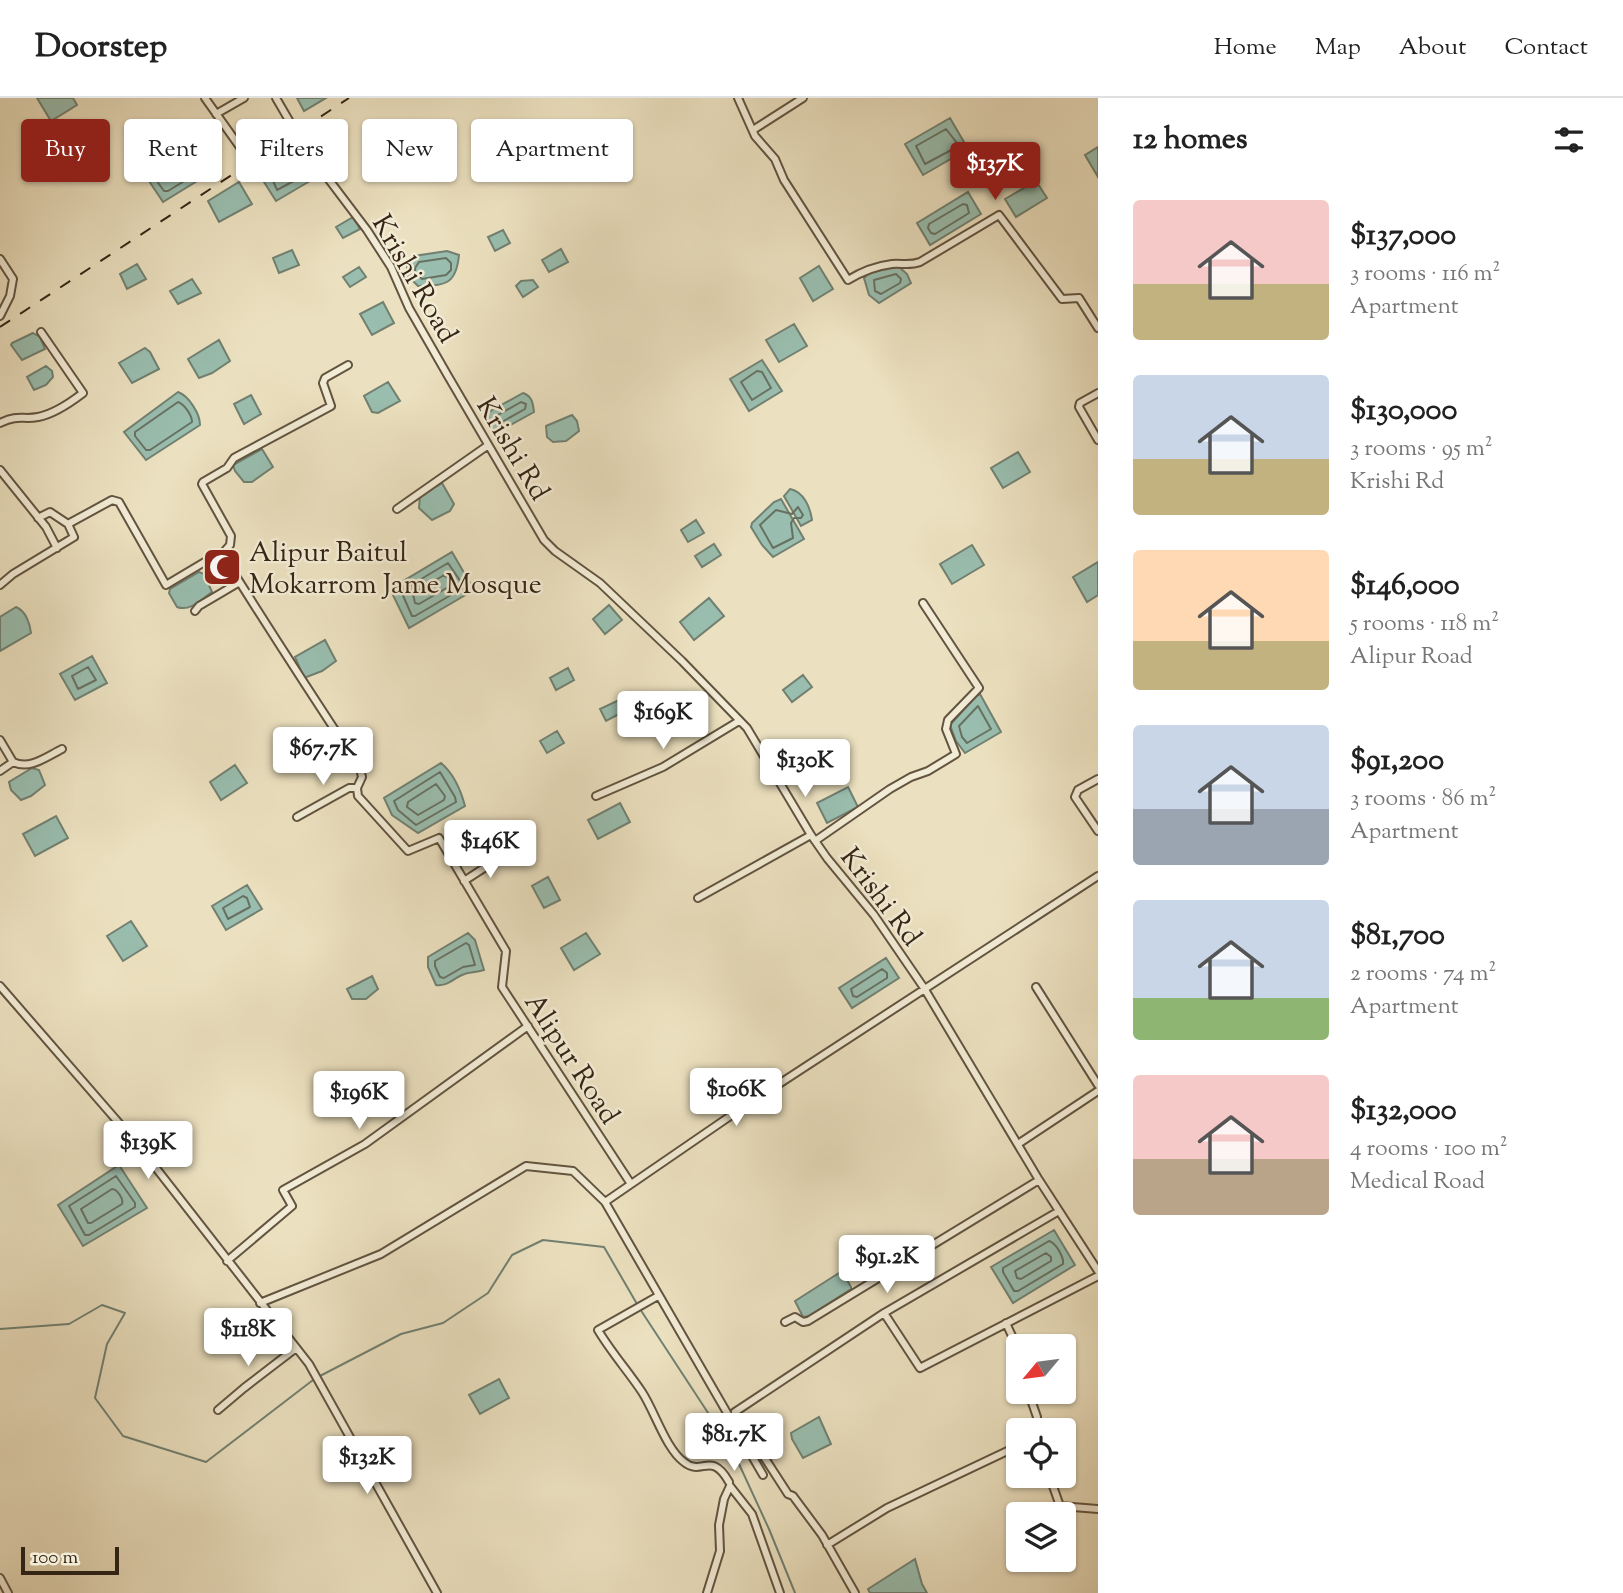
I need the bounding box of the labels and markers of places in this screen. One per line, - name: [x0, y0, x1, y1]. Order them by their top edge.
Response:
- pin: $137K: [946, 142, 1044, 202]
- place label: Alipur Baitul Mokarrom Jame Mosque: [249, 534, 542, 606]
- mosque icon: Alipur Baitul Mokarrom Jame Mosque: [201, 546, 243, 588]
- pin: $169K: [614, 692, 712, 751]
- pin: $67.7K: [266, 728, 380, 787]
- pin: $130K: [756, 740, 854, 799]
- pin: $146K: [441, 820, 539, 880]
- pin: $106K: [687, 1068, 785, 1128]
- pin: $196K: [310, 1072, 408, 1131]
- pin: $139K: [99, 1122, 197, 1181]
- pin: $91.2K: [830, 1236, 944, 1295]
- pin: $118K: [199, 1308, 297, 1368]
- pin: $81.7K: [677, 1414, 791, 1473]
- pin: $132K: [318, 1436, 416, 1496]

